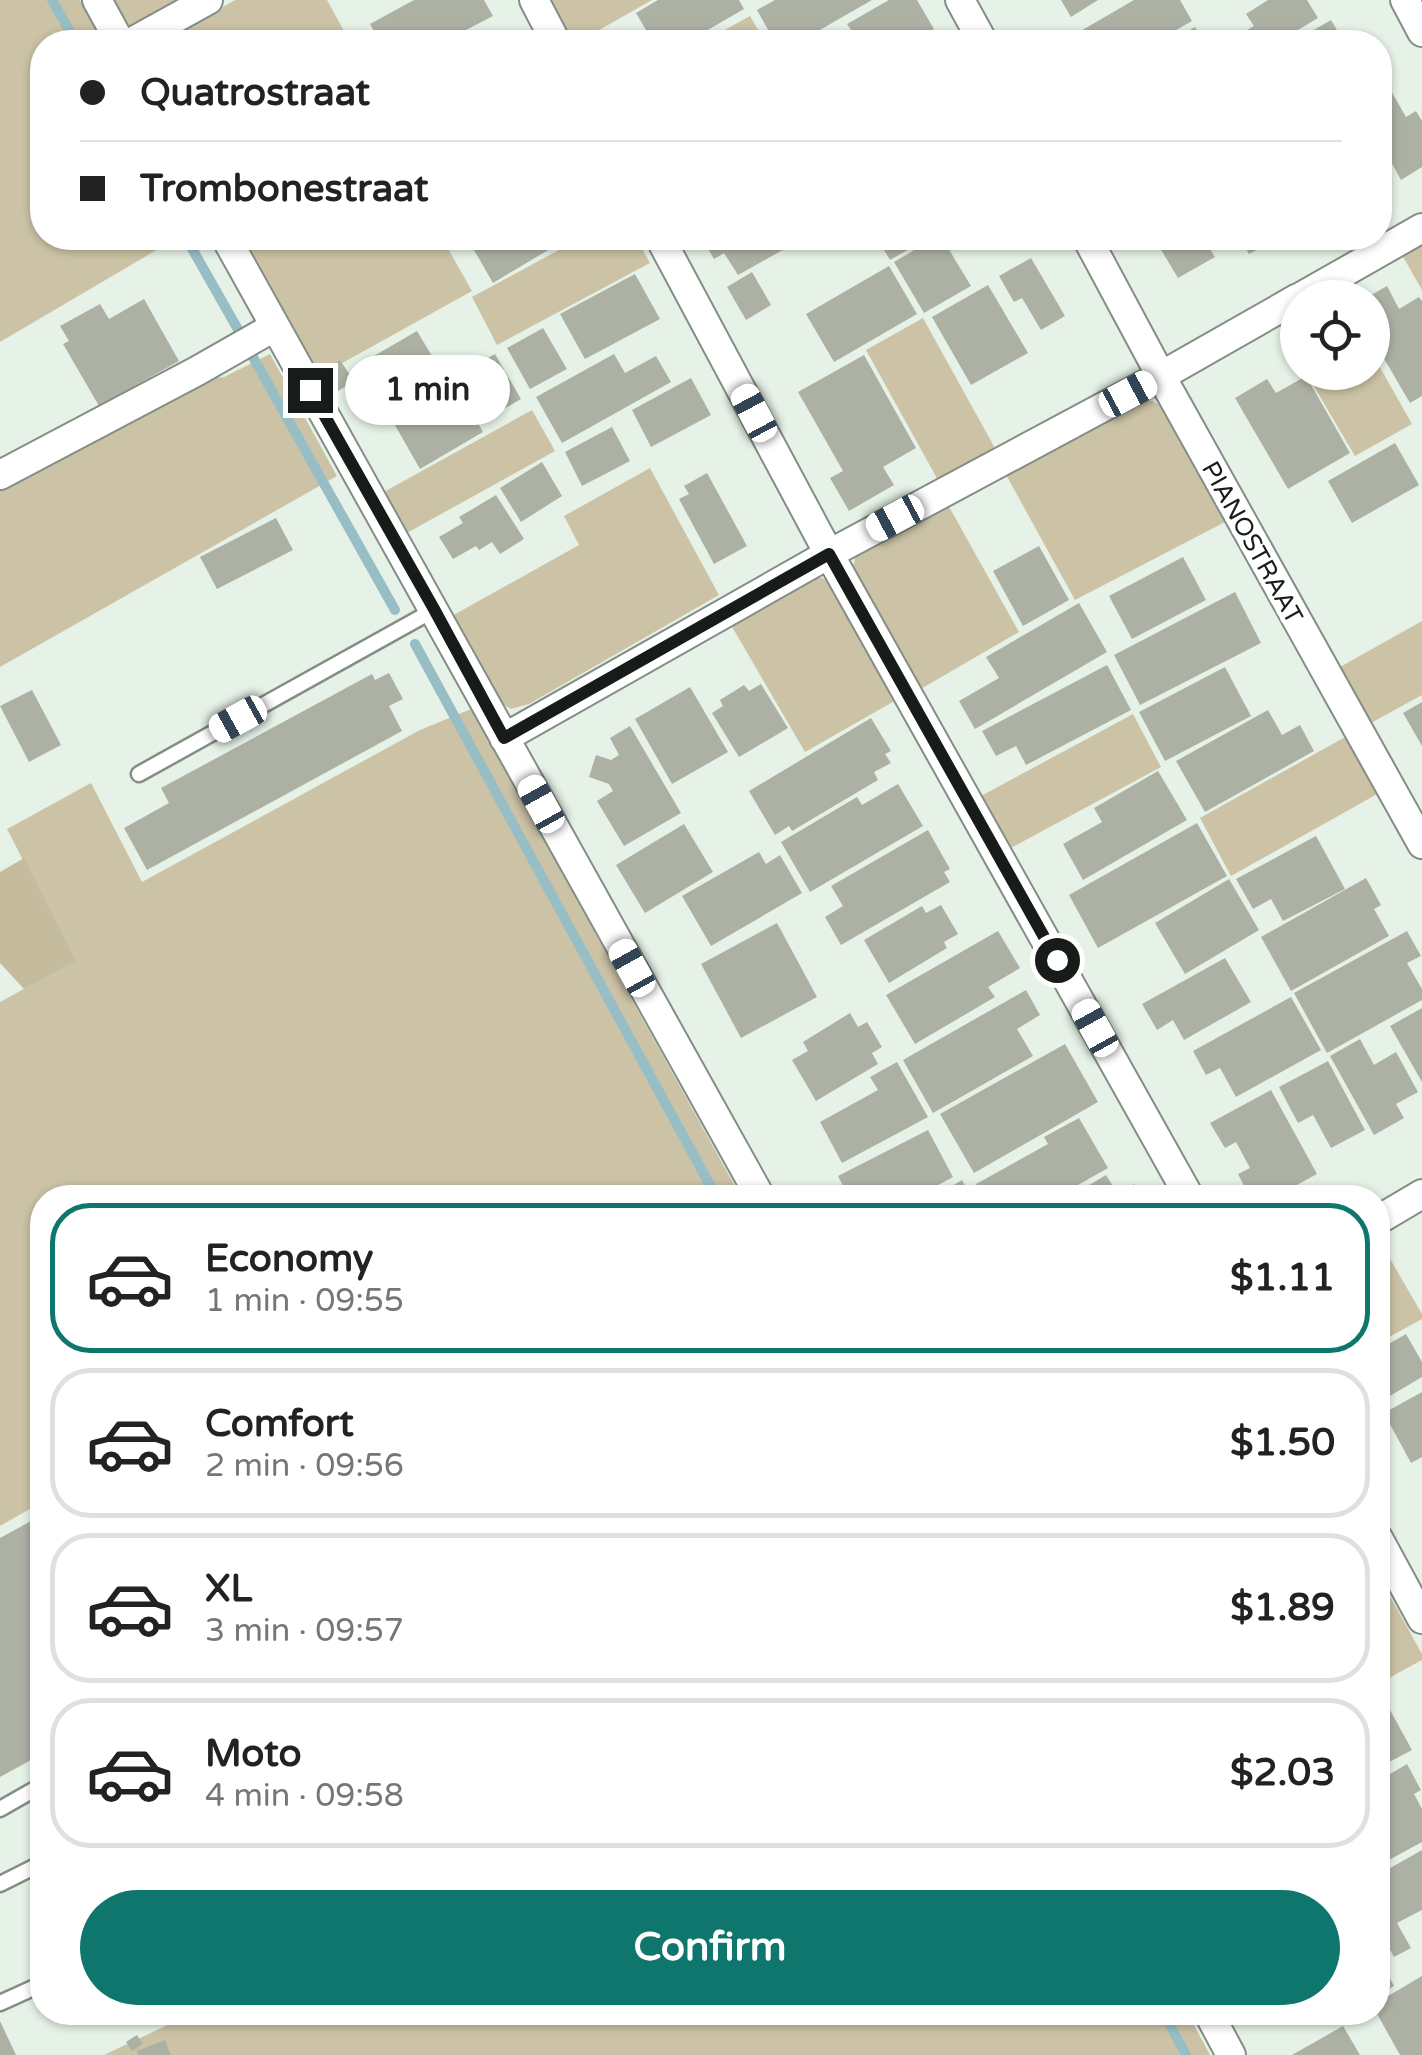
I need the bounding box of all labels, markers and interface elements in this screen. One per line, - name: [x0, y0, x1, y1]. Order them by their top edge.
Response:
- text: Quatrostraat: [140, 70, 370, 116]
- text: Trombonestraat: [140, 166, 429, 212]
- map controls: [1280, 280, 1390, 390]
- button: locate: [1280, 280, 1390, 390]
- callout: 1 min: [345, 355, 510, 425]
- car: [1094, 367, 1162, 421]
- route end: [288, 368, 333, 413]
- text: 1 min: [385, 371, 470, 409]
- car: [727, 379, 781, 447]
- street label: PIANOSTRAAT: [1195, 456, 1309, 629]
- car: [861, 491, 929, 545]
- car: [204, 691, 272, 747]
- car: [513, 770, 569, 838]
- car: [604, 934, 660, 1002]
- route start: [1035, 938, 1080, 983]
- car: [1067, 994, 1123, 1062]
- icon: car: [85, 1233, 175, 1323]
- text: Economy: [205, 1236, 373, 1282]
- text: $1.11: [1230, 1255, 1335, 1301]
- text: 1 min · 09:55: [205, 1282, 404, 1320]
- icon: car: [85, 1398, 175, 1488]
- text: Comfort: [205, 1401, 354, 1447]
- text: $1.50: [1230, 1420, 1335, 1466]
- text: 2 min · 09:56: [205, 1447, 404, 1485]
- icon: car: [85, 1563, 175, 1653]
- text: XL: [205, 1566, 252, 1612]
- text: $1.89: [1230, 1585, 1335, 1631]
- text: 3 min · 09:57: [205, 1612, 404, 1650]
- icon: car: [85, 1728, 175, 1818]
- text: Moto: [205, 1731, 301, 1777]
- text: $2.03: [1230, 1750, 1335, 1796]
- text: 4 min · 09:58: [205, 1777, 404, 1815]
- button: Confirm: [80, 1890, 1340, 2005]

